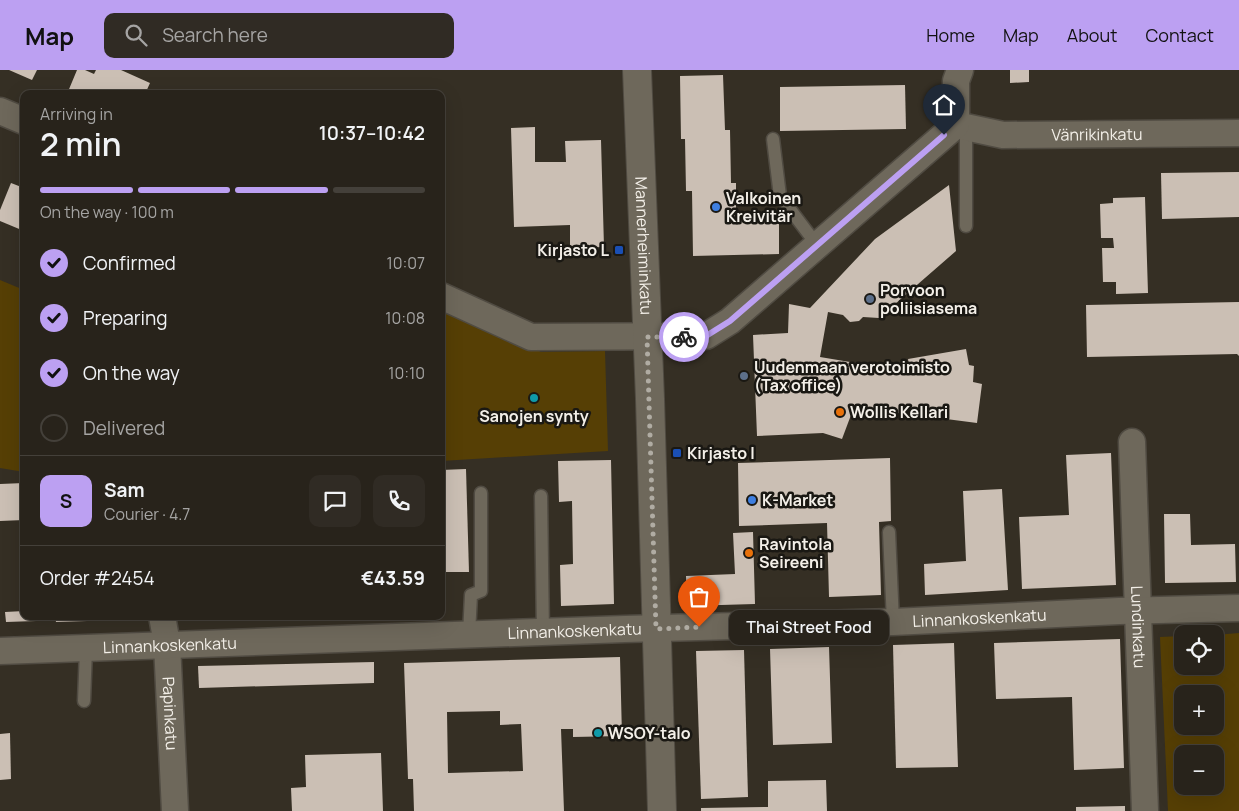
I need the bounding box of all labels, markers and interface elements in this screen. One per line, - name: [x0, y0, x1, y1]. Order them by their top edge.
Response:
- search box: [104, 13, 454, 58]
- text: Map: [25, 19, 74, 52]
- icon: search: [122, 21, 150, 49]
- text: Search here: [162, 22, 268, 48]
- text: Home: [926, 23, 975, 47]
- text: Map: [1003, 23, 1039, 47]
- text: About: [1067, 23, 1117, 47]
- text: Contact: [1145, 23, 1214, 47]
- pin: [923, 84, 965, 135]
- icon: home: [930, 91, 958, 119]
- text: Arriving in: [40, 103, 113, 125]
- text: 10:37–10:42: [319, 120, 425, 146]
- text: 2 min: [40, 122, 122, 166]
- street label: Vänrikinkatu: [1051, 123, 1142, 146]
- street label: Mannerheiminkatu: [630, 176, 658, 316]
- place label: Valkoinen Kreivitär: [726, 187, 801, 227]
- text: On the way · 100 m: [40, 201, 174, 223]
- marker: Valkoinen Kreivitär: [710, 201, 722, 213]
- place label: Kirjasto L: [537, 239, 609, 261]
- marker: Kirjasto L: [613, 244, 625, 256]
- icon: check: [40, 249, 68, 277]
- text: Confirmed: [83, 250, 176, 276]
- text: 10:07: [386, 252, 425, 274]
- place label: Porvoon poliisiasema: [880, 279, 977, 319]
- marker: Porvoon poliisiasema: [864, 293, 876, 305]
- icon: check: [40, 304, 68, 332]
- text: Preparing: [83, 305, 168, 331]
- text: 10:08: [385, 307, 425, 329]
- courier: [659, 312, 709, 362]
- icon: bike: [670, 323, 698, 351]
- place label: Uudenmaan verotoimisto (Tax office): [754, 356, 950, 396]
- icon: check: [40, 359, 68, 387]
- text: On the way: [83, 360, 180, 386]
- text: 10:10: [388, 362, 425, 384]
- marker: Uudenmaan verotoimisto (Tax office): [738, 370, 750, 382]
- marker: Sanojen synty: [528, 392, 540, 404]
- place label: Wollis Kellari: [850, 401, 948, 423]
- place label: Sanojen synty: [479, 405, 589, 427]
- marker: Wollis Kellari: [834, 406, 846, 418]
- text: Delivered: [83, 415, 165, 441]
- place label: Kirjasto I: [687, 442, 755, 464]
- marker: Kirjasto I: [671, 447, 683, 459]
- button: chat: [309, 475, 361, 527]
- button: phone: [373, 475, 425, 527]
- text: Sam: [104, 477, 145, 503]
- text: S: [60, 488, 72, 514]
- place label: K-Market: [762, 489, 833, 511]
- marker: K-Market: [746, 494, 758, 506]
- text: Courier · 4.7: [104, 503, 190, 525]
- place label: Ravintola Seireeni: [759, 533, 832, 573]
- marker: Ravintola Seireeni: [743, 547, 755, 559]
- text: Order #2454: [40, 565, 155, 591]
- text: €43.59: [361, 565, 425, 591]
- pin: [678, 576, 720, 627]
- icon: bag: [685, 583, 713, 611]
- street label: Lundinkatu: [1126, 585, 1151, 669]
- street label: Linnankoskenkatu: [912, 604, 1047, 632]
- callout: Thai Street Food: [729, 610, 889, 644]
- text: Thai Street Food: [746, 616, 872, 638]
- street label: Linnankoskenkatu: [507, 618, 642, 644]
- map controls: [1174, 625, 1224, 795]
- button: locate: [1174, 625, 1224, 675]
- street label: Linnankoskenkatu: [102, 632, 237, 658]
- street label: Papinkatu: [158, 676, 183, 751]
- button: +: [1174, 685, 1224, 735]
- place label: WSOY-talo: [608, 722, 691, 744]
- marker: WSOY-talo: [592, 727, 604, 739]
- button: −: [1174, 745, 1224, 795]

